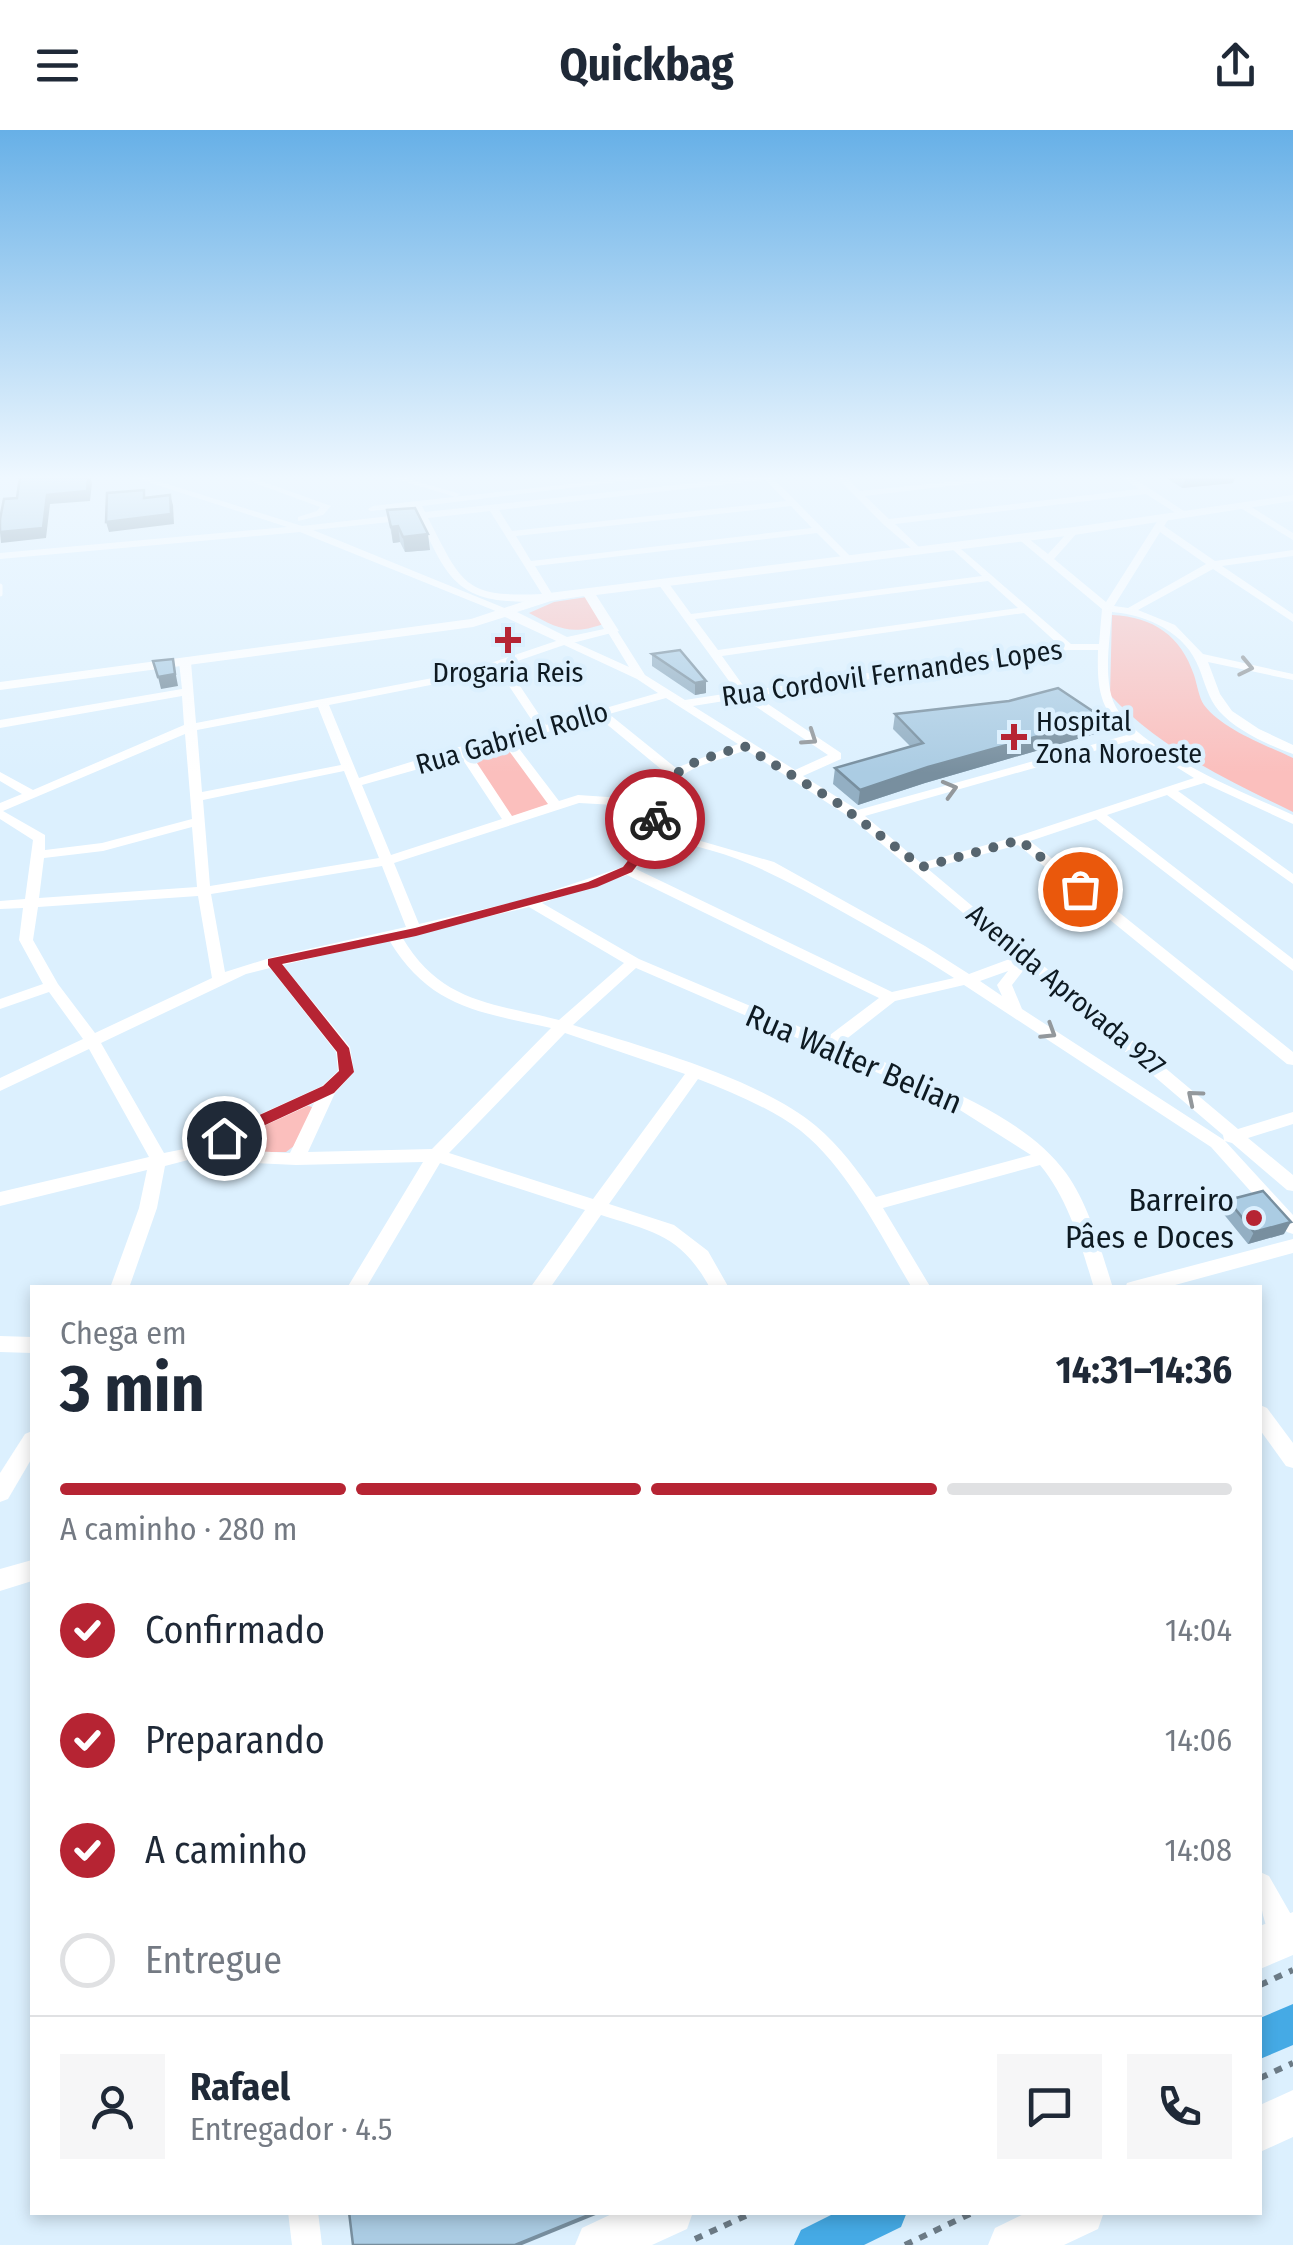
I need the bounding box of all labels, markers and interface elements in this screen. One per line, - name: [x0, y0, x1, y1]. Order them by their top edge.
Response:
- icon: menu: [30, 38, 85, 93]
- text: Quickbag: [559, 38, 734, 92]
- icon: share: [1208, 38, 1263, 93]
- marker: Drogaria Reis: [497, 629, 519, 651]
- street label: Rua Cordovil Fernandes Lopes: [720, 633, 1064, 713]
- one-way arrow: [1238, 655, 1255, 676]
- place label: Drogaria Reis: [432, 656, 584, 689]
- street label: Rua Gabriel Rollo: [412, 695, 612, 781]
- place label: Hospital Zona Noroeste: [1036, 705, 1202, 770]
- marker: Hospital Zona Noroeste: [1001, 724, 1027, 750]
- one-way arrow: [799, 726, 817, 745]
- courier: [605, 769, 705, 869]
- one-way arrow: [941, 779, 958, 800]
- icon: bike: [628, 792, 683, 847]
- pin: [1038, 847, 1123, 932]
- icon: bag: [1053, 862, 1108, 917]
- street label: Avenida Aprovada 927: [960, 897, 1172, 1083]
- street label: Rua Walter Belian: [740, 996, 968, 1122]
- one-way arrow: [1038, 1019, 1056, 1038]
- one-way arrow: [1187, 1091, 1205, 1109]
- pin: [182, 1096, 267, 1181]
- icon: home: [197, 1111, 252, 1166]
- place label: Barreiro Pâes e Doces: [1065, 1181, 1234, 1256]
- marker: Barreiro Pâes e Doces: [1243, 1207, 1265, 1229]
- text: Chega em: [60, 1314, 187, 1352]
- text: 14:31–14:36: [1056, 1347, 1232, 1393]
- text: 3 min: [60, 1350, 205, 1428]
- text: A caminho · 280 m: [60, 1510, 297, 1548]
- icon: check: [60, 1603, 115, 1658]
- text: Confirmado: [145, 1607, 325, 1653]
- text: 14:04: [1165, 1611, 1232, 1649]
- icon: check: [60, 1713, 115, 1768]
- text: Preparando: [145, 1717, 325, 1763]
- text: 14:06: [1165, 1721, 1232, 1759]
- icon: check: [60, 1823, 115, 1878]
- text: A caminho: [145, 1827, 307, 1873]
- text: 14:08: [1165, 1831, 1232, 1869]
- text: Entregue: [145, 1937, 282, 1983]
- button: person: [60, 2054, 165, 2159]
- button: chat: [997, 2054, 1102, 2159]
- button: phone: [1127, 2054, 1232, 2159]
- text: Rafael: [190, 2064, 290, 2110]
- text: Entregador · 4.5: [190, 2110, 392, 2148]

